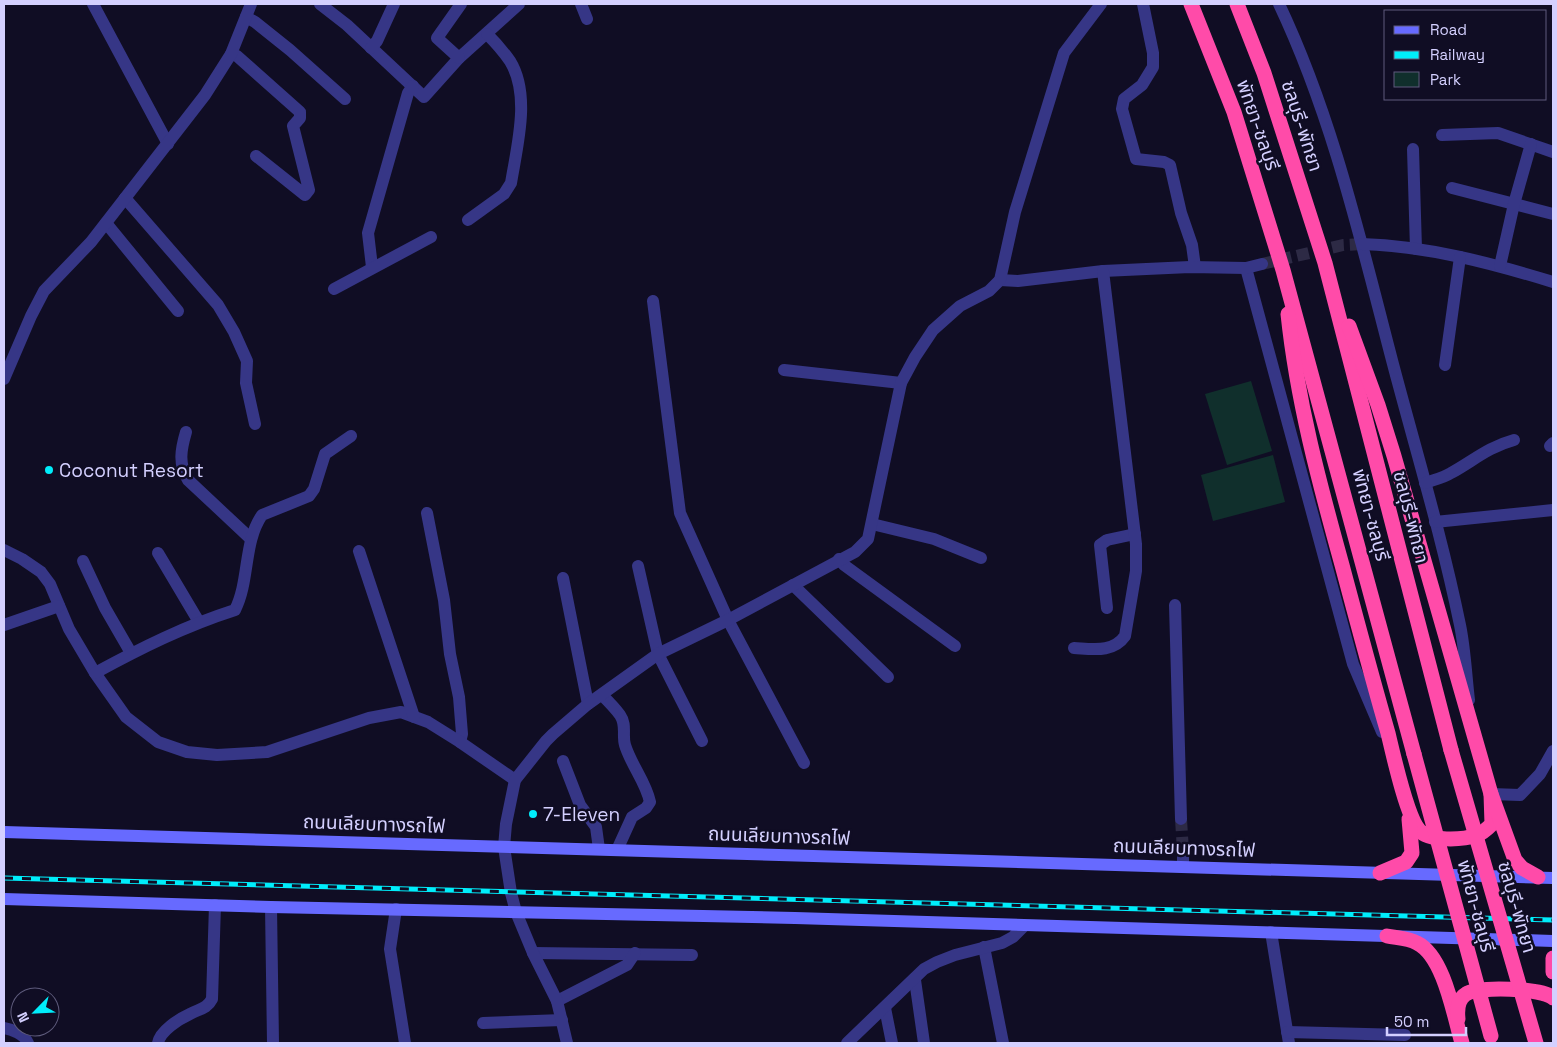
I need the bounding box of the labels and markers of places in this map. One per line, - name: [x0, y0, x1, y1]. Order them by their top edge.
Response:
- place label: Coconut Resort: [59, 458, 204, 483]
- marker: Coconut Resort: [43, 464, 55, 476]
- place label: 7-Eleven: [543, 802, 620, 827]
- marker: 7-Eleven: [527, 808, 539, 820]

